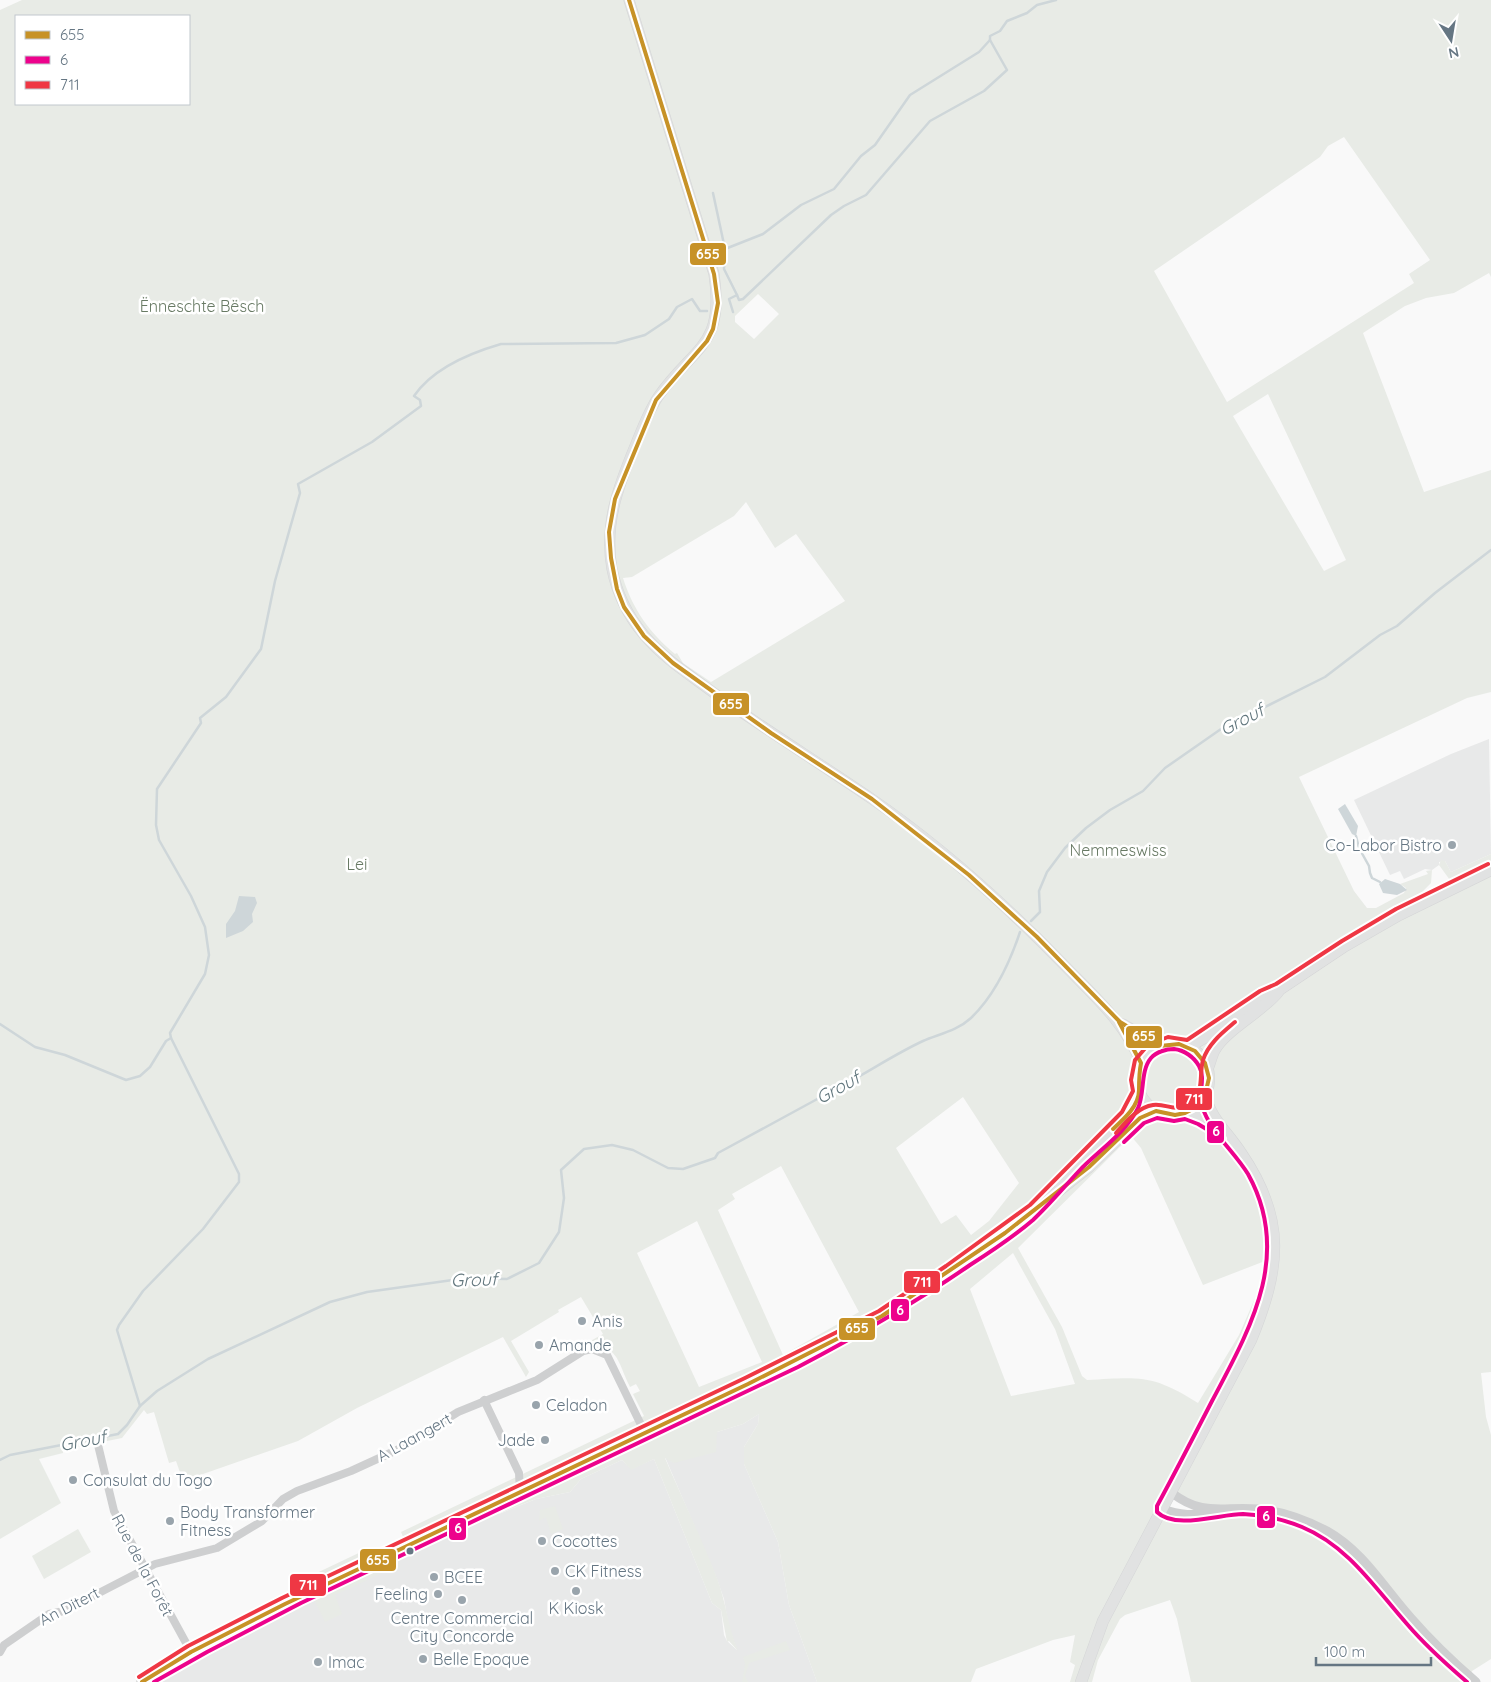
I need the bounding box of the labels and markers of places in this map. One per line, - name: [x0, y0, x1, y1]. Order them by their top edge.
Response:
- place label: Co-Labor Bistro: [1325, 835, 1442, 855]
- marker: Co-Labor Bistro: [1446, 839, 1458, 851]
- place label: Anis: [592, 1311, 623, 1331]
- marker: Anis: [576, 1315, 588, 1327]
- place label: Amande: [549, 1335, 612, 1355]
- marker: Amande: [533, 1339, 545, 1351]
- place label: Celadon: [546, 1395, 607, 1415]
- marker: Celadon: [530, 1399, 542, 1411]
- place label: Jade: [497, 1430, 535, 1450]
- marker: Jade: [539, 1434, 551, 1446]
- place label: Consulat du Togo: [83, 1470, 212, 1490]
- marker: Consulat du Togo: [67, 1474, 79, 1486]
- place label: Body Transformer Fitness: [180, 1502, 315, 1540]
- marker: Body Transformer Fitness: [164, 1515, 176, 1527]
- place label: Cocottes: [552, 1531, 617, 1551]
- marker: Cocottes: [536, 1535, 548, 1547]
- unlabelled marker: [405, 1546, 415, 1556]
- place label: CK Fitness: [565, 1561, 642, 1581]
- marker: CK Fitness: [549, 1565, 561, 1577]
- place label: BCEE: [444, 1567, 483, 1587]
- marker: BCEE: [428, 1571, 440, 1583]
- place label: Feeling: [375, 1584, 428, 1604]
- marker: K Kiosk: [570, 1585, 582, 1597]
- marker: Feeling: [432, 1588, 444, 1600]
- marker: Centre Commercial City Concorde: [456, 1594, 468, 1606]
- place label: K Kiosk: [548, 1598, 604, 1618]
- place label: Centre Commercial City Concorde: [391, 1608, 533, 1646]
- place label: Belle Epoque: [433, 1649, 529, 1669]
- place label: Imac: [328, 1652, 365, 1672]
- marker: Belle Epoque: [417, 1653, 429, 1665]
- marker: Imac: [312, 1656, 324, 1668]

